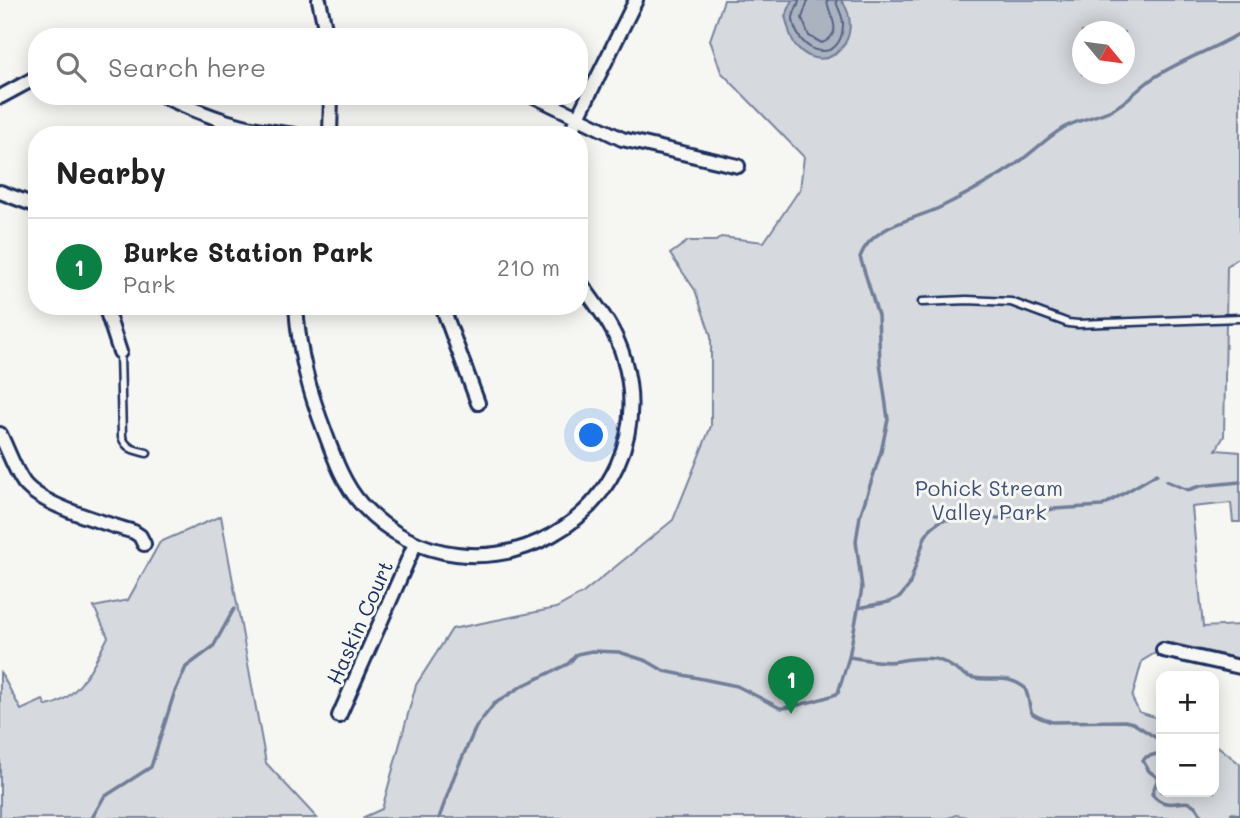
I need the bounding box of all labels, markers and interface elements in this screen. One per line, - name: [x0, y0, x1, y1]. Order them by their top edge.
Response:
- north arrow: [1072, 21, 1135, 84]
- search box: [28, 28, 588, 105]
- icon: search: [52, 48, 90, 86]
- text: Search here: [108, 50, 266, 84]
- text: Nearby: [56, 152, 166, 192]
- text: Burke Station Park: [123, 235, 373, 269]
- text: 1: [74, 252, 84, 282]
- text: 210 m: [497, 252, 560, 282]
- text: Park: [123, 269, 175, 299]
- your location: [574, 418, 608, 452]
- park label: Pohick Stream Valley Park: [915, 474, 1063, 525]
- street label: Haskin Court: [320, 556, 398, 688]
- pin: 1: [768, 656, 814, 714]
- map controls: [1156, 671, 1219, 797]
- button: +: [1156, 671, 1219, 734]
- button: −: [1156, 734, 1219, 797]

